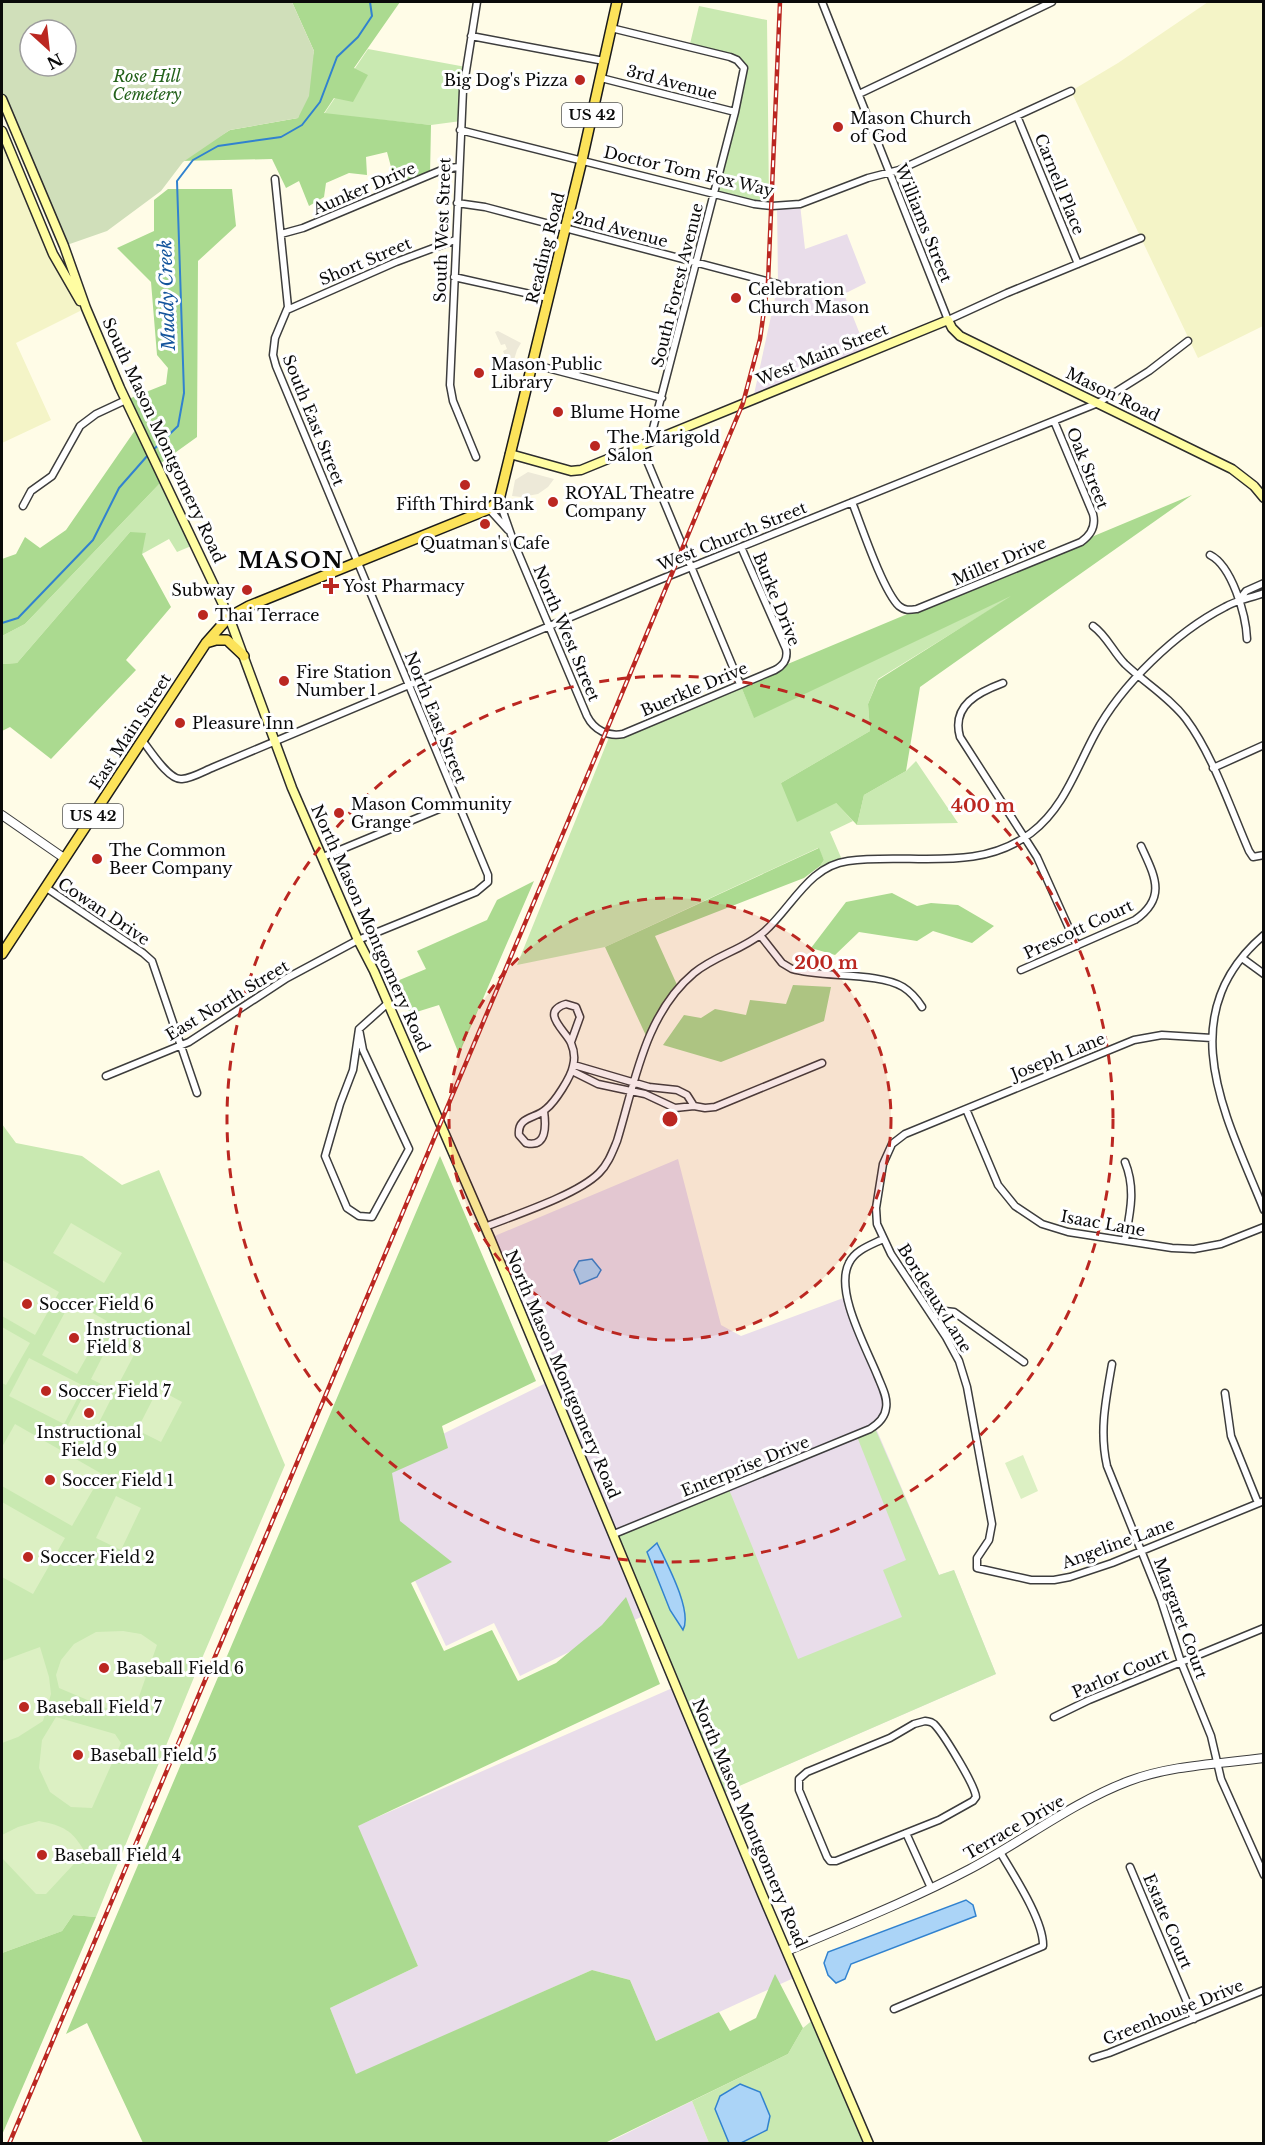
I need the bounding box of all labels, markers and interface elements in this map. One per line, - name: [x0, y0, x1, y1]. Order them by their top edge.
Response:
- north arrow: [18, 18, 78, 78]
- text: N: [44, 49, 66, 74]
- street label: 3rd Avenue: [624, 60, 720, 104]
- park label: Rose Hill Cemetery: [112, 66, 182, 104]
- place label: Big Dog's Pizza: [444, 70, 568, 90]
- marker: Big Dog's Pizza: [573, 73, 587, 87]
- road number: US 42: [562, 103, 622, 127]
- place label: Mason Church of God: [850, 108, 971, 146]
- marker: Mason Church of God: [831, 120, 845, 134]
- street label: Carnell Place: [1031, 131, 1089, 237]
- street label: Doctor Tom Fox Way: [602, 142, 777, 200]
- street label: Aunker Drive: [309, 157, 418, 219]
- street label: South West Street: [429, 157, 455, 303]
- street label: Williams Street: [891, 160, 957, 285]
- street label: Reading Road: [521, 190, 569, 306]
- street label: South Forest Avenue: [647, 201, 707, 369]
- street label: 2nd Avenue: [572, 207, 670, 251]
- street label: Short Street: [316, 233, 414, 289]
- water label: Muddy Creek: [154, 239, 180, 352]
- place label: Celebration Church Mason: [748, 279, 869, 317]
- marker: Celebration Church Mason: [729, 291, 743, 305]
- street label: South Mason Montgomery Road: [98, 314, 230, 566]
- street label: West Main Street: [752, 318, 891, 390]
- street label: South East Street: [279, 352, 349, 488]
- place label: Mason Public Library: [491, 354, 602, 392]
- street label: Mason Road: [1063, 363, 1163, 425]
- marker: Mason Public Library: [472, 366, 486, 380]
- place label: Blume Home: [570, 402, 680, 422]
- marker: Blume Home: [551, 405, 565, 419]
- street label: Oak Street: [1063, 424, 1113, 512]
- place label: The Marigold Salon: [607, 427, 720, 465]
- marker: The Marigold Salon: [588, 439, 602, 453]
- marker: Fifth Third Bank: [458, 478, 472, 492]
- place label: ROYAL Theatre Company: [565, 483, 695, 521]
- place label: Fifth Third Bank: [396, 494, 534, 514]
- marker: ROYAL Theatre Company: [546, 495, 560, 509]
- street label: West Church Street: [654, 497, 809, 575]
- marker: Quatman's Cafe: [478, 517, 492, 531]
- street label: Miller Drive: [949, 532, 1049, 590]
- place label: Quatman's Cafe: [420, 533, 550, 553]
- district label: MASON: [238, 547, 344, 574]
- street label: Burke Drive: [749, 549, 805, 649]
- street label: North West Street: [529, 562, 605, 704]
- place label: Yost Pharmacy: [342, 576, 466, 596]
- marker: Yost Pharmacy: [324, 579, 338, 593]
- place label: Subway: [172, 580, 236, 600]
- marker: Subway: [240, 583, 254, 597]
- place label: Thai Terrace: [215, 605, 319, 625]
- marker: Thai Terrace: [196, 608, 210, 622]
- street label: North East Street: [400, 648, 472, 786]
- street label: Buerkle Drive: [638, 657, 750, 721]
- place label: Fire Station Number 1: [296, 662, 392, 700]
- street label: East Main Street: [85, 669, 175, 793]
- marker: Fire Station Number 1: [277, 674, 291, 688]
- place label: Pleasure Inn: [192, 713, 294, 733]
- marker: Pleasure Inn: [173, 716, 187, 730]
- place label: Mason Community Grange: [351, 794, 513, 832]
- text: 400 m: [951, 795, 1015, 817]
- street label: North Mason Montgomery Road: [307, 801, 435, 1055]
- road number: US 42: [63, 804, 123, 828]
- marker: Mason Community Grange: [332, 806, 346, 820]
- place label: The Common Beer Company: [109, 840, 233, 878]
- marker: The Common Beer Company: [90, 852, 104, 866]
- street label: Cowan Drive: [54, 873, 154, 949]
- street label: Prescott Court: [1020, 895, 1136, 963]
- text: 200 m: [794, 952, 858, 974]
- street label: East North Street: [162, 955, 292, 1045]
- street label: Joseph Lane: [1006, 1028, 1108, 1085]
- centre of rings: [660, 1109, 680, 1129]
- street label: Isaac Lane: [1059, 1206, 1147, 1240]
- street label: Bordeaux Lane: [894, 1240, 976, 1356]
- street label: North Mason Montgomery Road: [501, 1246, 625, 1502]
- place label: Soccer Field 6: [39, 1294, 154, 1314]
- marker: Soccer Field 6: [20, 1297, 34, 1311]
- place label: Instructional Field 8: [86, 1319, 191, 1357]
- marker: Instructional Field 8: [67, 1331, 81, 1345]
- place label: Soccer Field 7: [58, 1381, 172, 1401]
- marker: Soccer Field 7: [39, 1384, 53, 1398]
- marker: Instructional Field 9: [82, 1406, 96, 1420]
- place label: Instructional Field 9: [37, 1422, 141, 1460]
- street label: Enterprise Drive: [678, 1431, 812, 1501]
- place label: Soccer Field 1: [62, 1470, 174, 1490]
- marker: Soccer Field 1: [43, 1473, 57, 1487]
- street label: Angeline Lane: [1058, 1513, 1177, 1573]
- place label: Soccer Field 2: [40, 1547, 155, 1567]
- marker: Soccer Field 2: [21, 1550, 35, 1564]
- street label: Margaret Court: [1150, 1555, 1212, 1681]
- street label: Parlor Court: [1069, 1644, 1171, 1702]
- place label: Baseball Field 6: [116, 1658, 244, 1678]
- marker: Baseball Field 6: [97, 1661, 111, 1675]
- street label: North Mason Montgomery Road: [688, 1695, 812, 1951]
- place label: Baseball Field 7: [36, 1697, 163, 1717]
- marker: Baseball Field 7: [17, 1700, 31, 1714]
- place label: Baseball Field 5: [90, 1745, 217, 1765]
- marker: Baseball Field 5: [71, 1748, 85, 1762]
- street label: Terrace Drive: [960, 1790, 1068, 1864]
- place label: Baseball Field 4: [54, 1845, 181, 1865]
- marker: Baseball Field 4: [35, 1848, 49, 1862]
- street label: Estate Court: [1139, 1870, 1197, 1972]
- street label: Greenhouse Drive: [1100, 1975, 1246, 2049]

